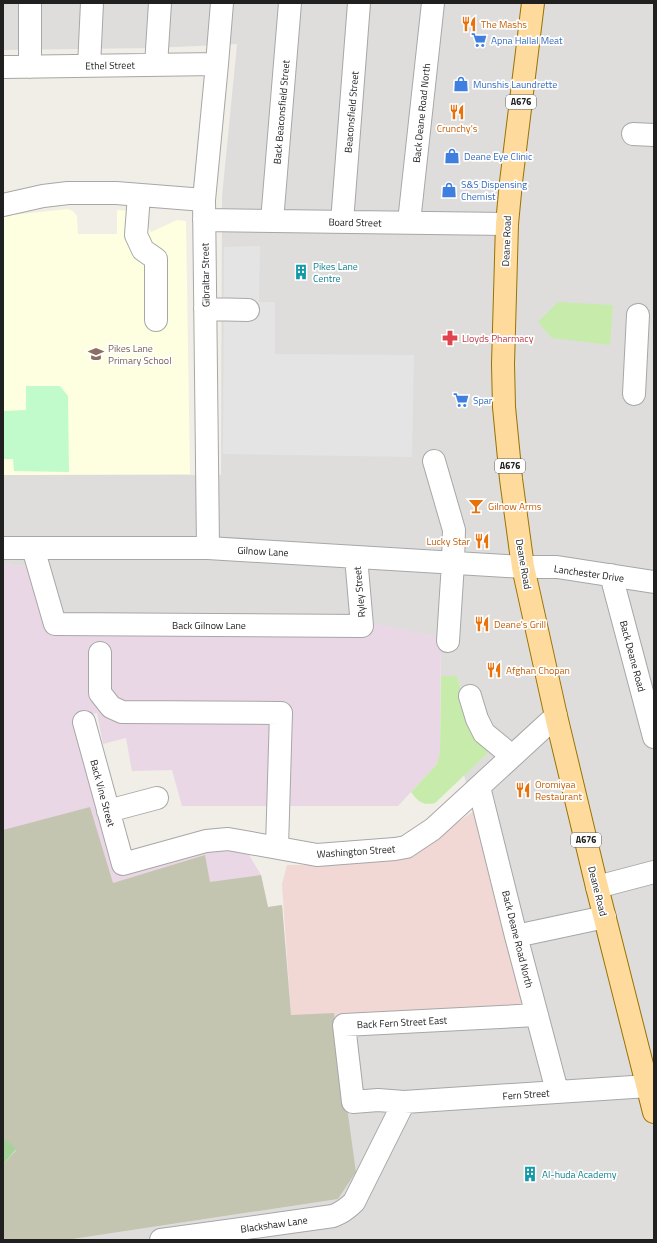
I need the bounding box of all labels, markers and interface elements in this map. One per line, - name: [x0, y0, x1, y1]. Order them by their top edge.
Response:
- restaurant icon: The Mashs: [460, 15, 478, 33]
- place label: The Mashs: [481, 17, 527, 32]
- supermarket icon: Apna Hallal Meat: [470, 31, 488, 49]
- place label: Apna Hallal Meat: [491, 33, 563, 48]
- street label: Ethel Street: [85, 58, 135, 73]
- street label: Back Beaconsfield Street: [269, 59, 294, 165]
- street label: Back Deane Road North: [409, 63, 434, 163]
- street label: Beaconsfield Street: [340, 70, 363, 154]
- shop icon: Munshis Laundrette: [452, 75, 470, 93]
- place label: Munshis Laundrette: [473, 77, 557, 92]
- road number: A676: [506, 95, 536, 109]
- restaurant icon: Crunchy's: [448, 103, 466, 121]
- place label: Crunchy's: [437, 121, 478, 136]
- shop icon: Deane Eye Clinic: [443, 147, 461, 165]
- place label: Deane Eye Clinic: [464, 149, 532, 164]
- place label: S&S Dispensing Chemist: [461, 177, 527, 204]
- shop icon: S&S Dispensing Chemist: [440, 181, 458, 199]
- street label: Board Street: [328, 215, 382, 230]
- street label: Deane Road: [498, 215, 515, 267]
- street label: Gibraltar Street: [197, 242, 214, 307]
- place label: Pikes Lane Centre: [313, 259, 358, 286]
- building icon: Pikes Lane Centre: [292, 263, 310, 281]
- pharmacy icon: Lloyds Pharmacy: [441, 329, 459, 347]
- place label: Lloyds Pharmacy: [462, 331, 534, 346]
- place label: Pikes Lane Primary School: [108, 341, 171, 368]
- school or university icon: Pikes Lane Primary School: [87, 345, 105, 363]
- supermarket icon: Spar: [452, 391, 470, 409]
- place label: Spar: [473, 393, 493, 408]
- road number: A676: [495, 459, 525, 473]
- bar icon: Gilnow Arms: [467, 497, 485, 515]
- place label: Gilnow Arms: [488, 499, 542, 514]
- restaurant icon: Lucky Star: [473, 532, 491, 550]
- place label: Lucky Star: [426, 534, 471, 549]
- street label: Deane Road: [512, 538, 535, 590]
- street label: Gilnow Lane: [237, 543, 289, 560]
- street label: Lanchester Drive: [553, 561, 625, 586]
- street label: Ryley Street: [350, 565, 369, 618]
- restaurant icon: Deane's Grill: [473, 615, 491, 633]
- place label: Deane's Grill: [494, 617, 546, 632]
- street label: Back Gilnow Lane: [172, 618, 246, 633]
- street label: Back Deane Road: [616, 619, 649, 693]
- restaurant icon: Afghan Chopan: [485, 661, 503, 679]
- place label: Afghan Chopan: [506, 663, 570, 678]
- street label: Back Vine Street: [86, 758, 119, 829]
- place label: Oromiyaa Restaurant: [535, 777, 582, 804]
- restaurant icon: Oromiyaa Restaurant: [514, 781, 532, 799]
- road number: A676: [571, 833, 601, 847]
- street label: Washington Street: [316, 841, 396, 862]
- street label: Deane Road: [584, 865, 611, 918]
- street label: Back Deane Road North: [498, 889, 537, 989]
- street label: Back Fern Street East: [357, 1013, 448, 1032]
- street label: Fern Street: [502, 1085, 550, 1104]
- building icon: Al-huda Academy: [521, 1165, 539, 1183]
- place label: Al-huda Academy: [542, 1167, 617, 1182]
- street label: Blackshaw Lane: [240, 1212, 309, 1237]

